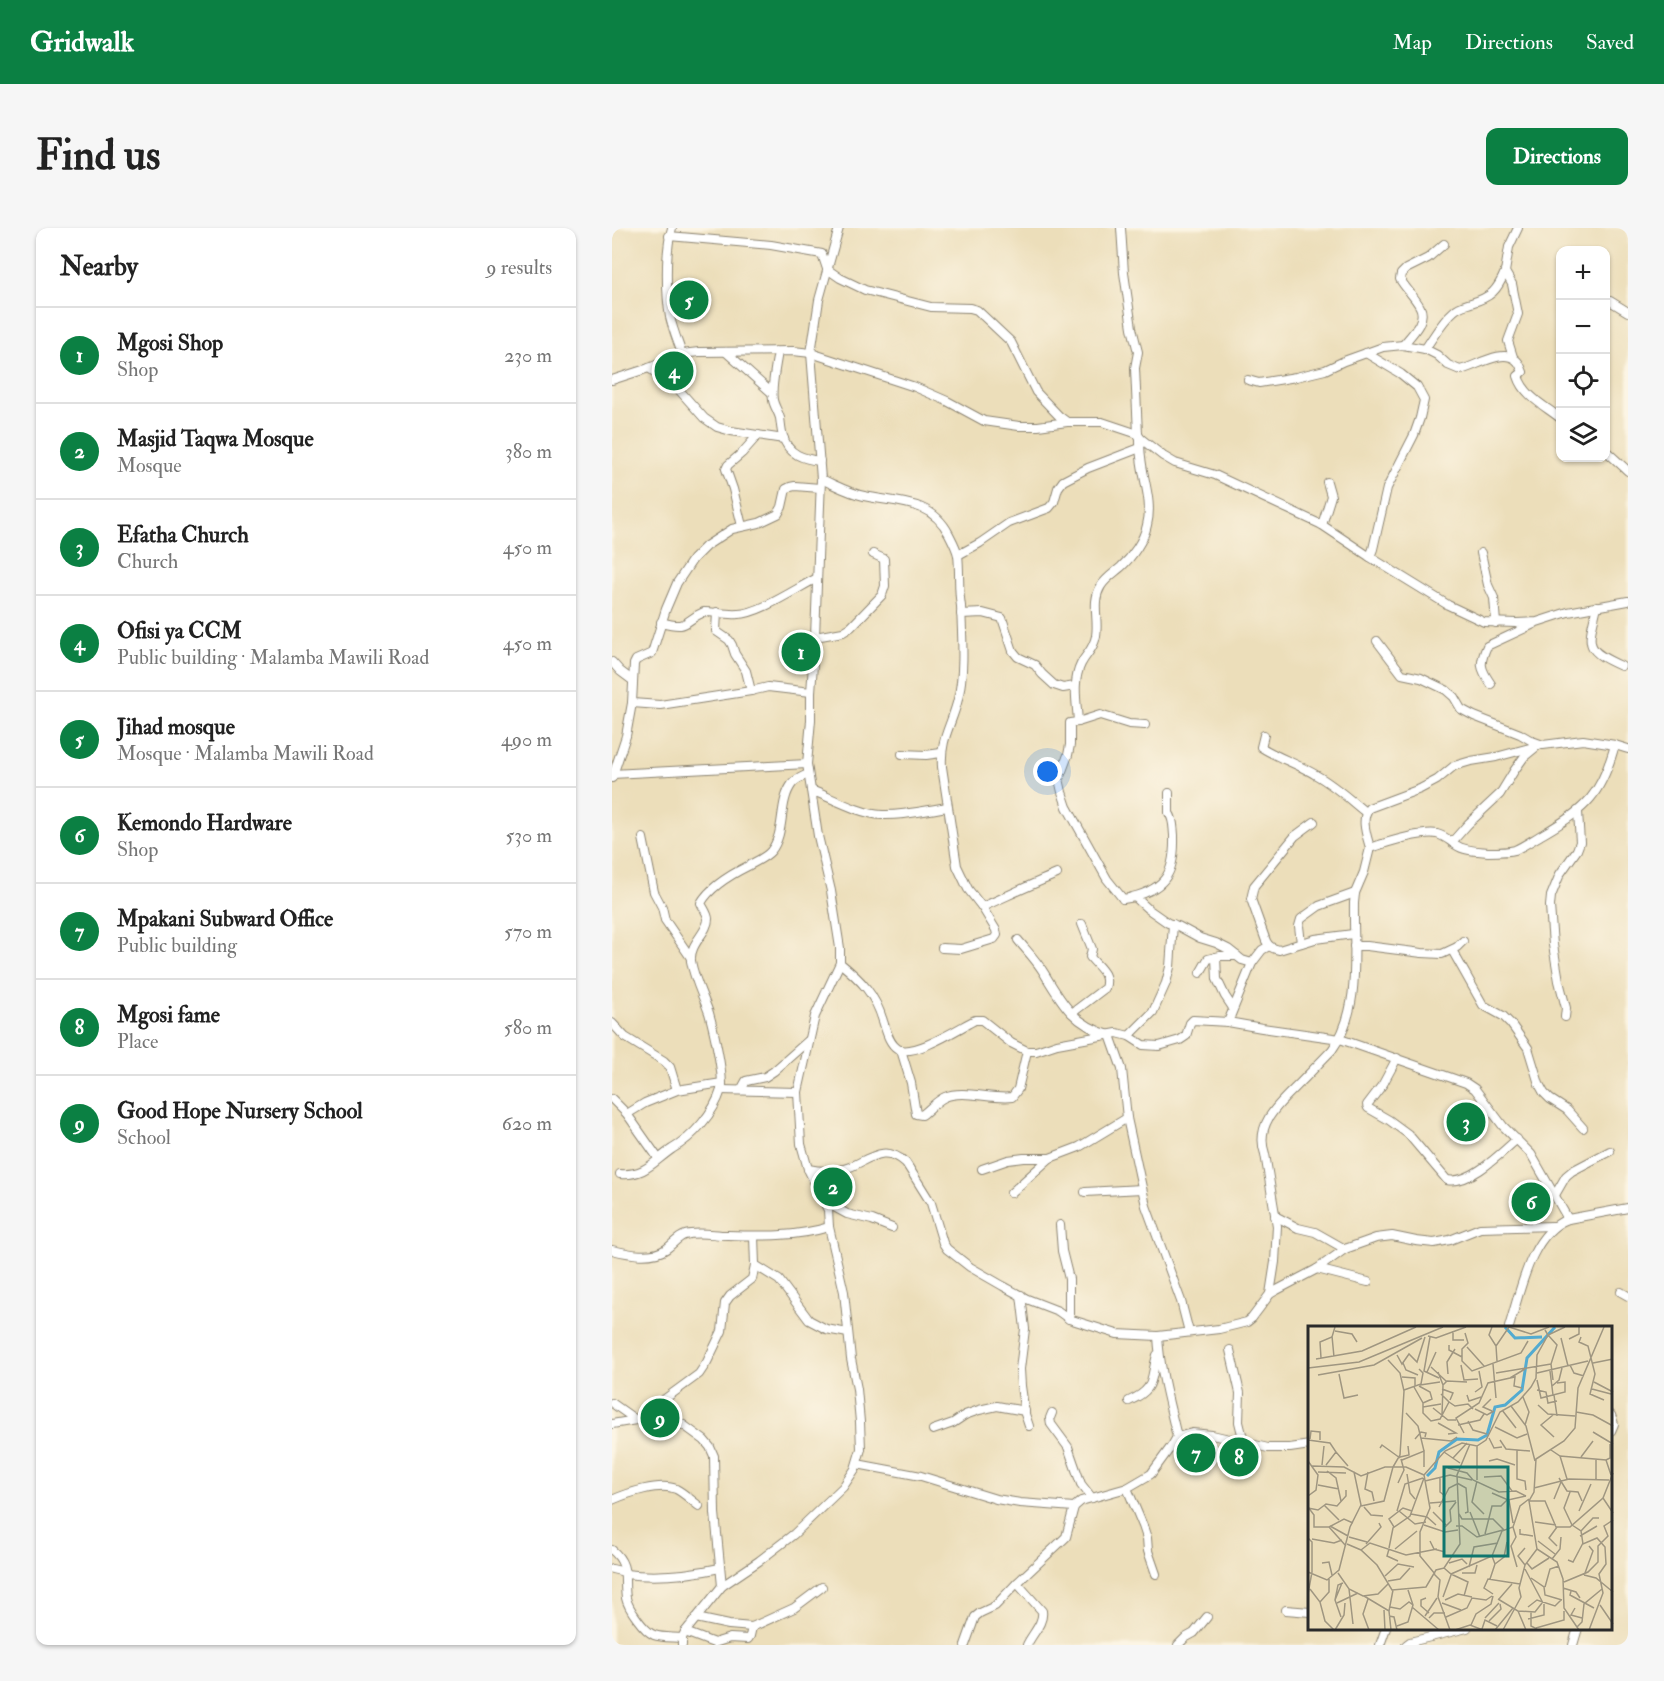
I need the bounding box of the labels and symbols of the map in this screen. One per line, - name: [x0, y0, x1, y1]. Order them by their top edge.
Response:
- pin: 5: [670, 278, 709, 322]
- pin: 4: [654, 348, 694, 394]
- pin: 1: [782, 630, 820, 674]
- your location: [1033, 757, 1062, 786]
- pin: 3: [1446, 1100, 1486, 1144]
- pin: 2: [814, 1164, 852, 1210]
- pin: 6: [1512, 1180, 1550, 1224]
- inset map: [1308, 1326, 1613, 1630]
- pin: 9: [640, 1396, 680, 1440]
- pin: 7: [1176, 1430, 1216, 1476]
- pin: 8: [1220, 1434, 1258, 1480]

